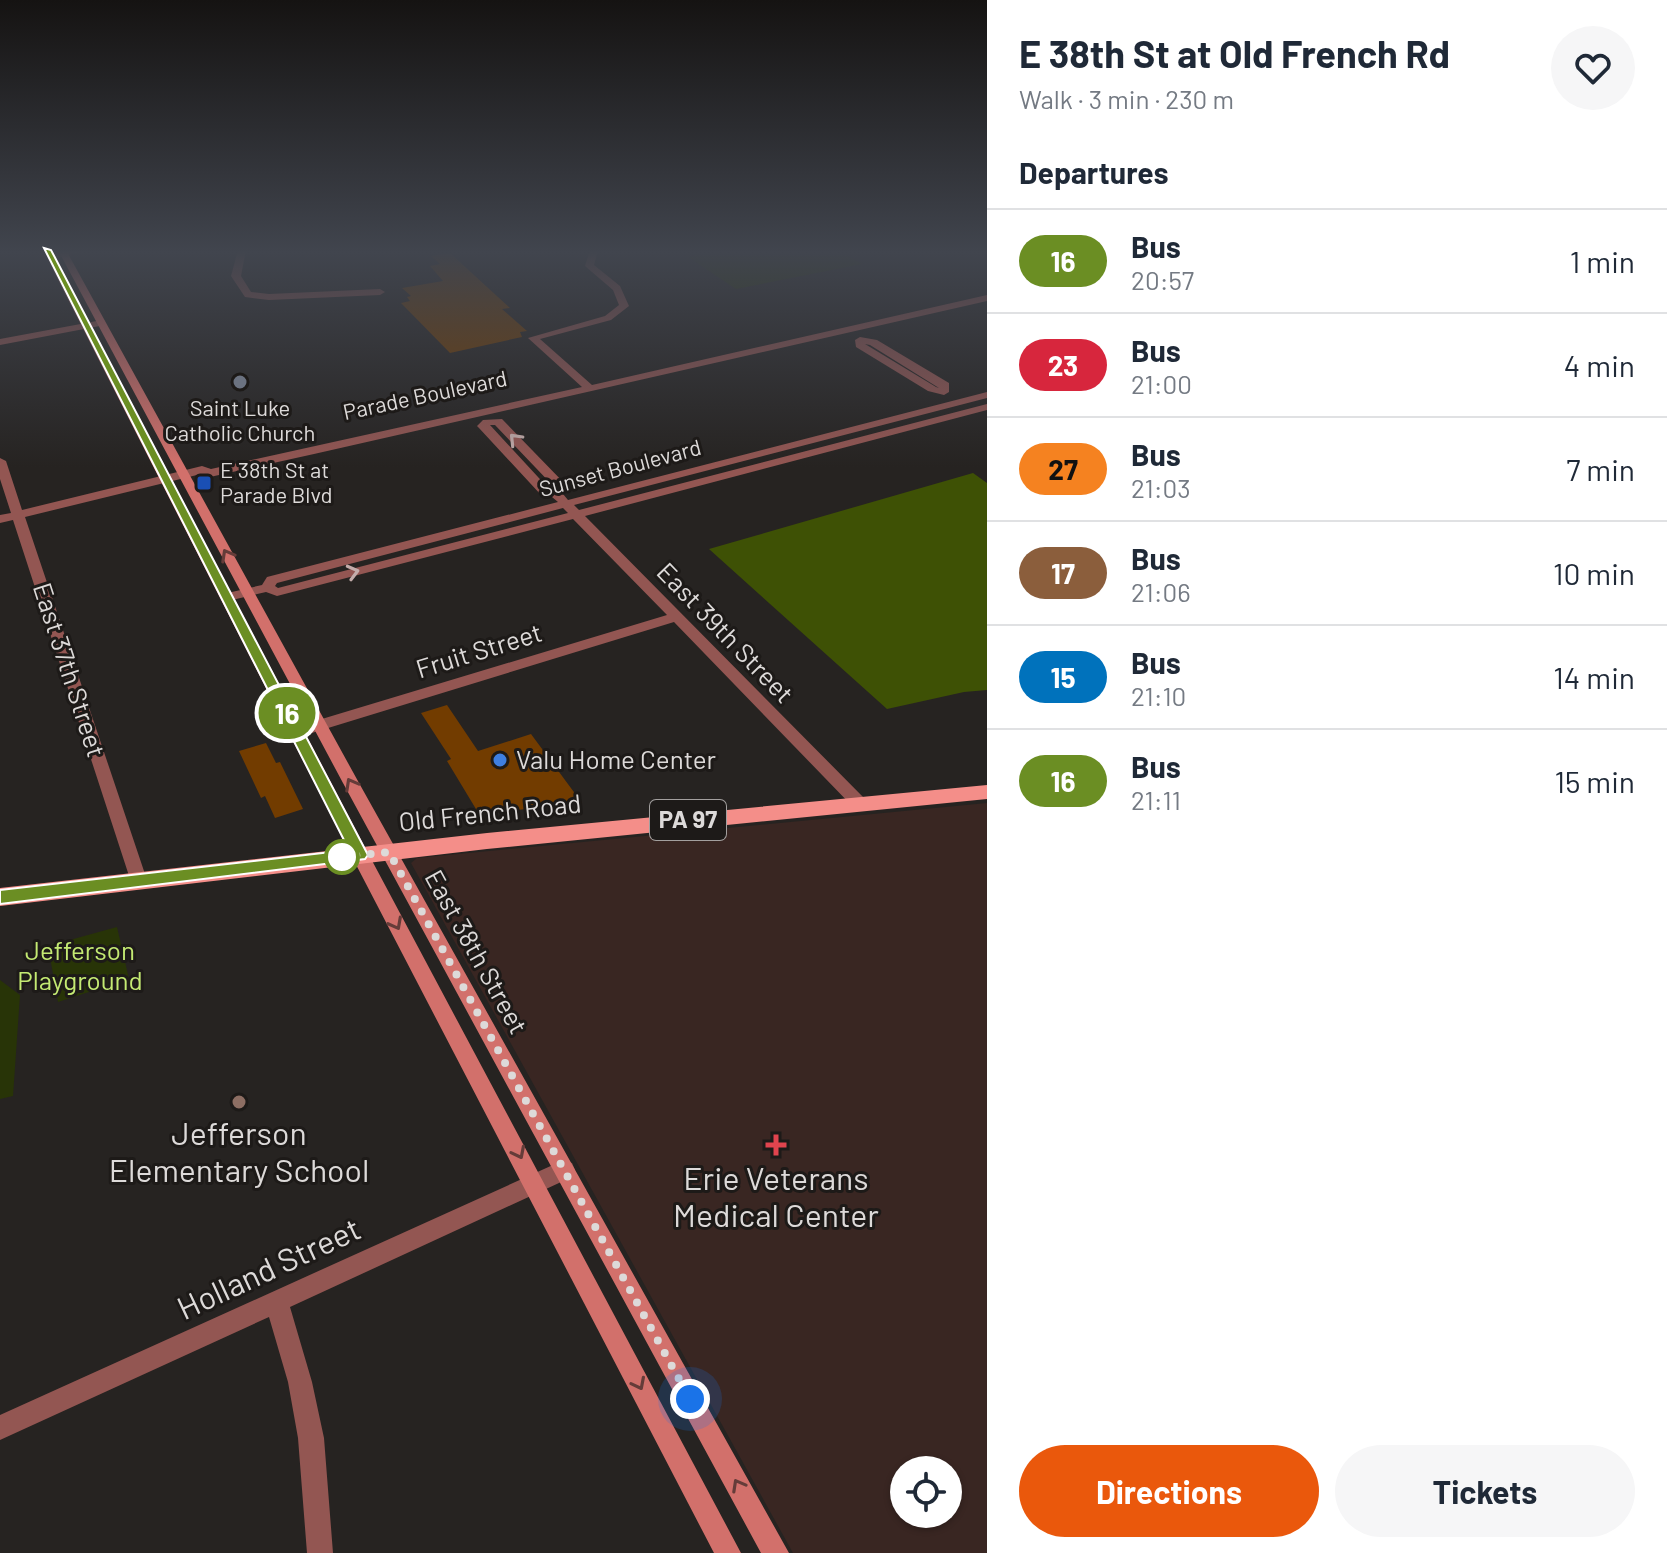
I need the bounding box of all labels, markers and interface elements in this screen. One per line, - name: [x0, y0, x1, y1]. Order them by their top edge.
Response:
- button: heart: [1551, 26, 1635, 110]
- text: E 38th St at Old French Rd: [1019, 30, 1450, 76]
- text: Walk · 3 min · 230 m: [1019, 83, 1234, 114]
- text: Departures: [1019, 154, 1169, 190]
- text: Bus: [1131, 228, 1181, 264]
- text: 1 min: [1570, 243, 1635, 279]
- text: 16: [1051, 244, 1075, 278]
- text: 20:57: [1131, 264, 1194, 295]
- text: Bus: [1131, 332, 1181, 368]
- text: 4 min: [1564, 347, 1635, 383]
- text: 23: [1048, 348, 1078, 382]
- street label: Parade Boulevard: [340, 364, 509, 424]
- text: 21:00: [1131, 368, 1192, 399]
- marker: Saint Luke Catholic Church: [231, 373, 249, 391]
- place label: Saint Luke Catholic Church: [165, 394, 315, 445]
- street label: Sunset Boulevard: [536, 433, 704, 501]
- one-way arrow: [510, 434, 524, 448]
- text: Bus: [1131, 436, 1181, 472]
- text: 7 min: [1566, 451, 1635, 487]
- text: 27: [1048, 452, 1078, 486]
- place label: E 38th St at Parade Blvd: [220, 456, 333, 507]
- text: 21:03: [1131, 472, 1191, 503]
- marker: E 38th St at Parade Blvd: [195, 474, 213, 492]
- text: Bus: [1131, 540, 1181, 576]
- one-way arrow: [221, 550, 237, 564]
- street label: East 39th Street: [651, 555, 801, 708]
- text: 10 min: [1553, 555, 1635, 591]
- text: 17: [1051, 556, 1075, 590]
- one-way arrow: [345, 565, 359, 581]
- text: 21:06: [1131, 576, 1191, 607]
- street label: East 37th Street: [28, 578, 113, 761]
- street label: Fruit Street: [412, 616, 545, 683]
- text: Bus: [1131, 644, 1181, 680]
- text: 14 min: [1553, 659, 1635, 695]
- text: 15: [1050, 660, 1076, 694]
- text: 21:10: [1131, 680, 1186, 711]
- line badge: 16: [251, 687, 323, 739]
- text: 16: [275, 696, 299, 730]
- place label: Valu Home Center: [516, 743, 717, 774]
- text: Bus: [1131, 748, 1181, 784]
- marker: Valu Home Center: [491, 751, 509, 769]
- text: 15 min: [1554, 763, 1635, 799]
- text: 16: [1051, 764, 1075, 798]
- one-way arrow: [346, 777, 361, 792]
- text: 21:11: [1131, 784, 1181, 815]
- street label: Old French Road: [397, 787, 583, 837]
- road number: PA 97: [650, 800, 726, 840]
- unlabelled marker: [325, 840, 359, 874]
- street label: East 38th Street: [419, 864, 535, 1039]
- one-way arrow: [387, 915, 402, 930]
- park label: Jefferson Playground: [17, 934, 143, 995]
- marker: Jefferson Elementary School: [230, 1093, 248, 1111]
- place label: Jefferson Elementary School: [109, 1113, 369, 1188]
- marker: Erie Veterans Medical Center: [765, 1134, 787, 1156]
- one-way arrow: [509, 1145, 524, 1160]
- place label: Erie Veterans Medical Center: [673, 1158, 879, 1233]
- street label: Holland Street: [171, 1208, 366, 1326]
- one-way arrow: [630, 1375, 645, 1390]
- your location: [670, 1379, 710, 1419]
- button: Directions: [1019, 1445, 1319, 1537]
- button: Tickets: [1335, 1445, 1635, 1537]
- map controls: [890, 1456, 962, 1528]
- button: locate: [890, 1456, 962, 1528]
- one-way arrow: [732, 1479, 748, 1494]

